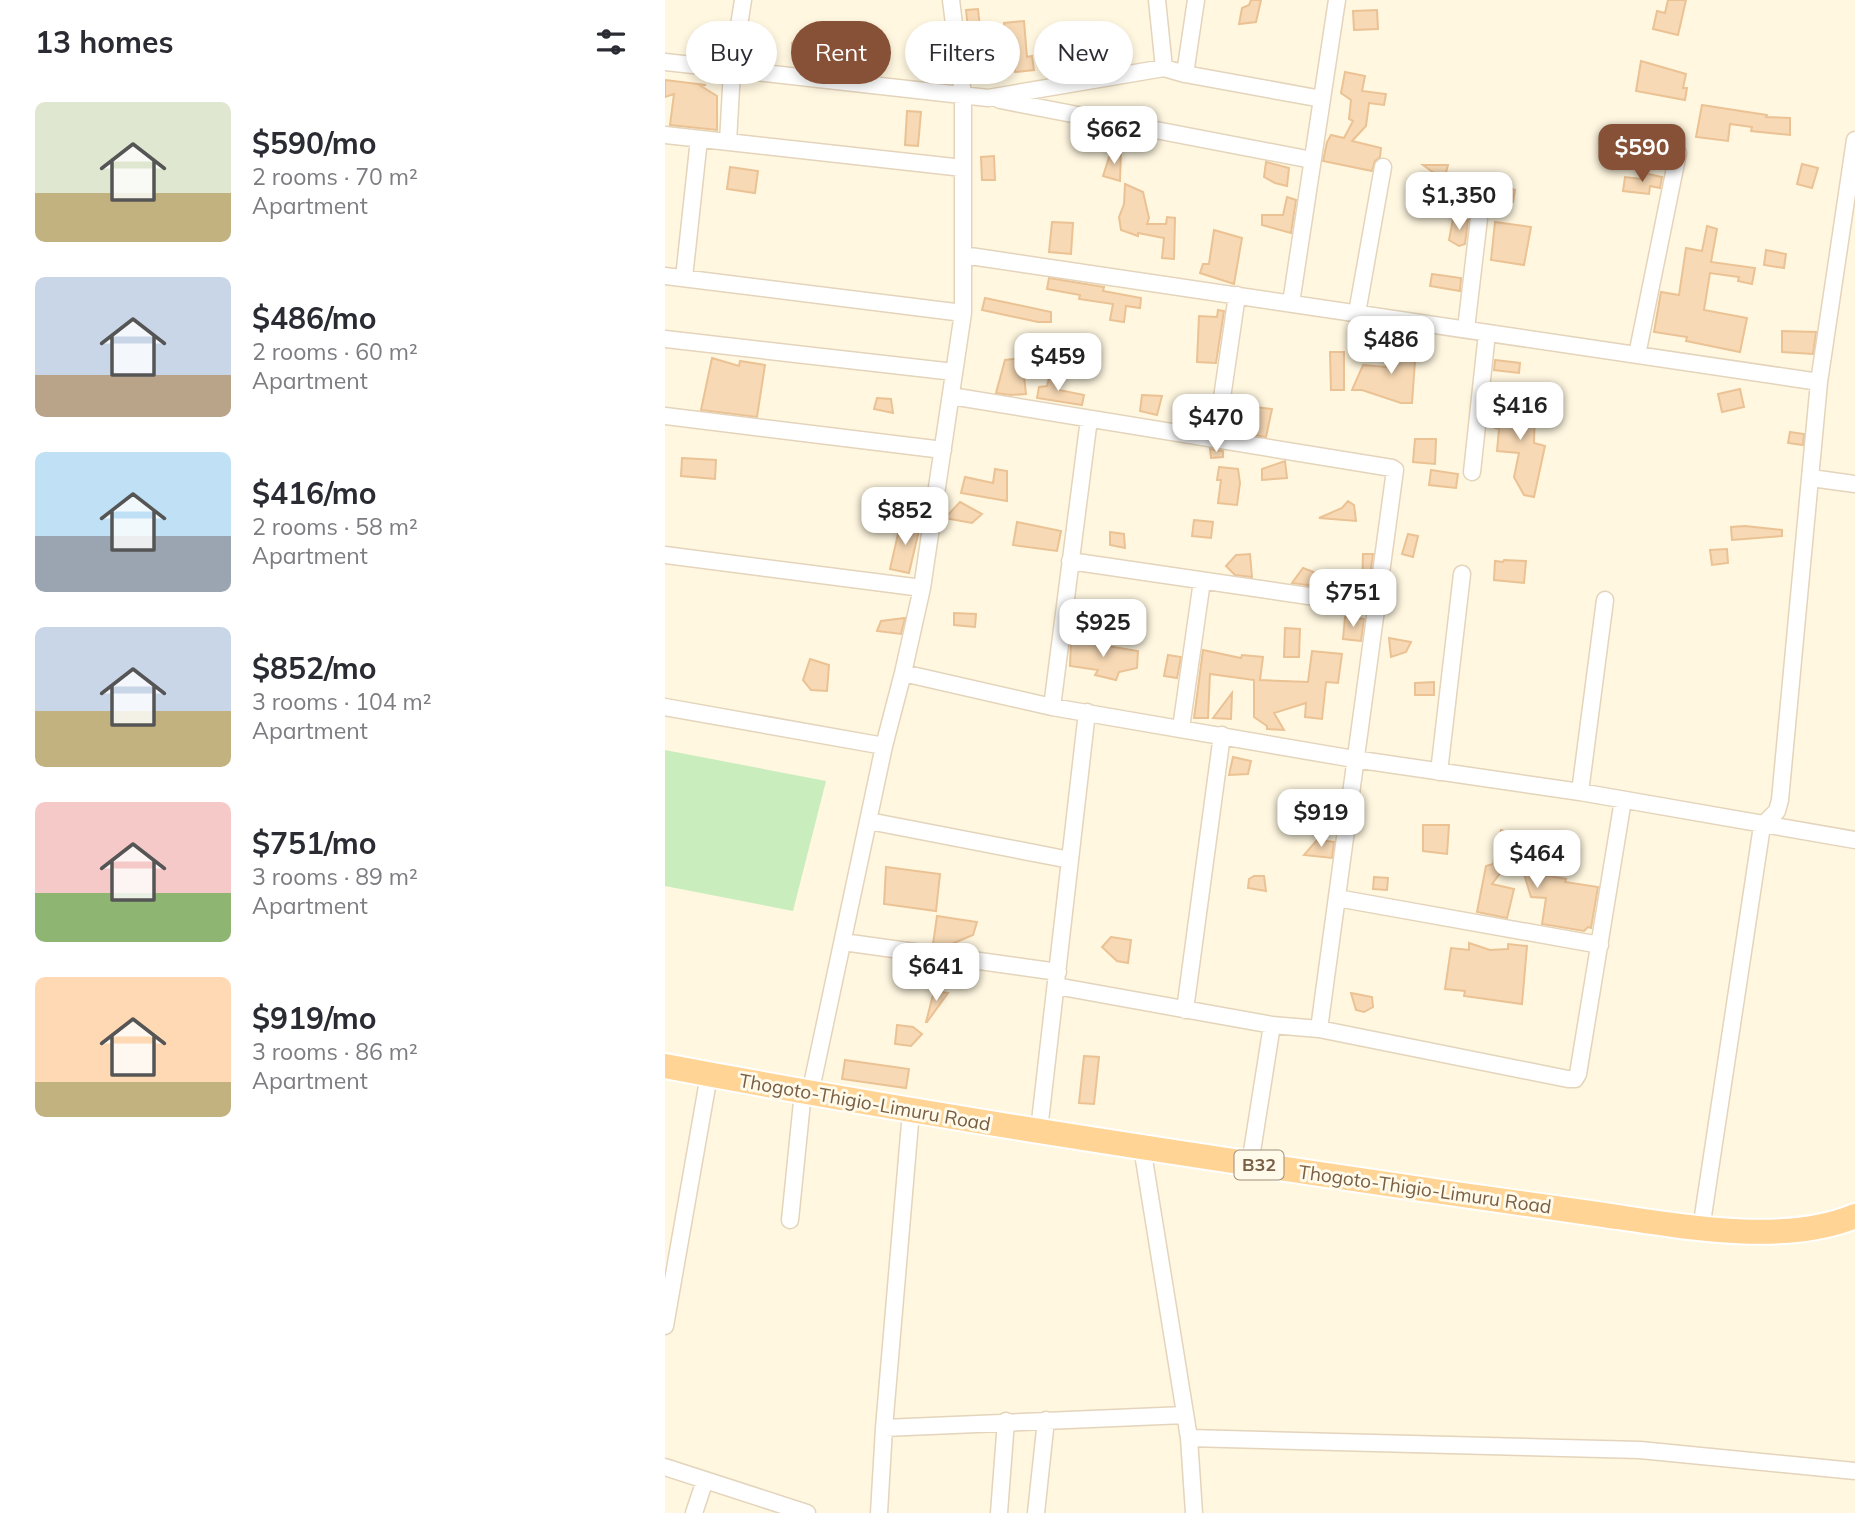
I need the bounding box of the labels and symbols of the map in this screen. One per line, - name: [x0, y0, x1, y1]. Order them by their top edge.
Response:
- pin: $662: [1073, 106, 1155, 166]
- pin: $590: [1601, 124, 1683, 184]
- pin: $1,350: [1402, 173, 1516, 232]
- pin: $486: [1350, 316, 1432, 376]
- pin: $459: [1017, 334, 1099, 393]
- pin: $416: [1479, 382, 1561, 442]
- pin: $470: [1175, 394, 1257, 454]
- pin: $852: [864, 488, 946, 547]
- pin: $751: [1312, 570, 1394, 629]
- pin: $925: [1062, 600, 1144, 659]
- pin: $919: [1280, 790, 1362, 849]
- pin: $464: [1496, 830, 1578, 890]
- pin: $641: [895, 944, 977, 1003]
- street label: Thogoto-Thigio-Limuru Road: [737, 1068, 993, 1136]
- road number: B32: [1235, 1150, 1283, 1180]
- street label: Thogoto-Thigio-Limuru Road: [1297, 1159, 1553, 1219]

